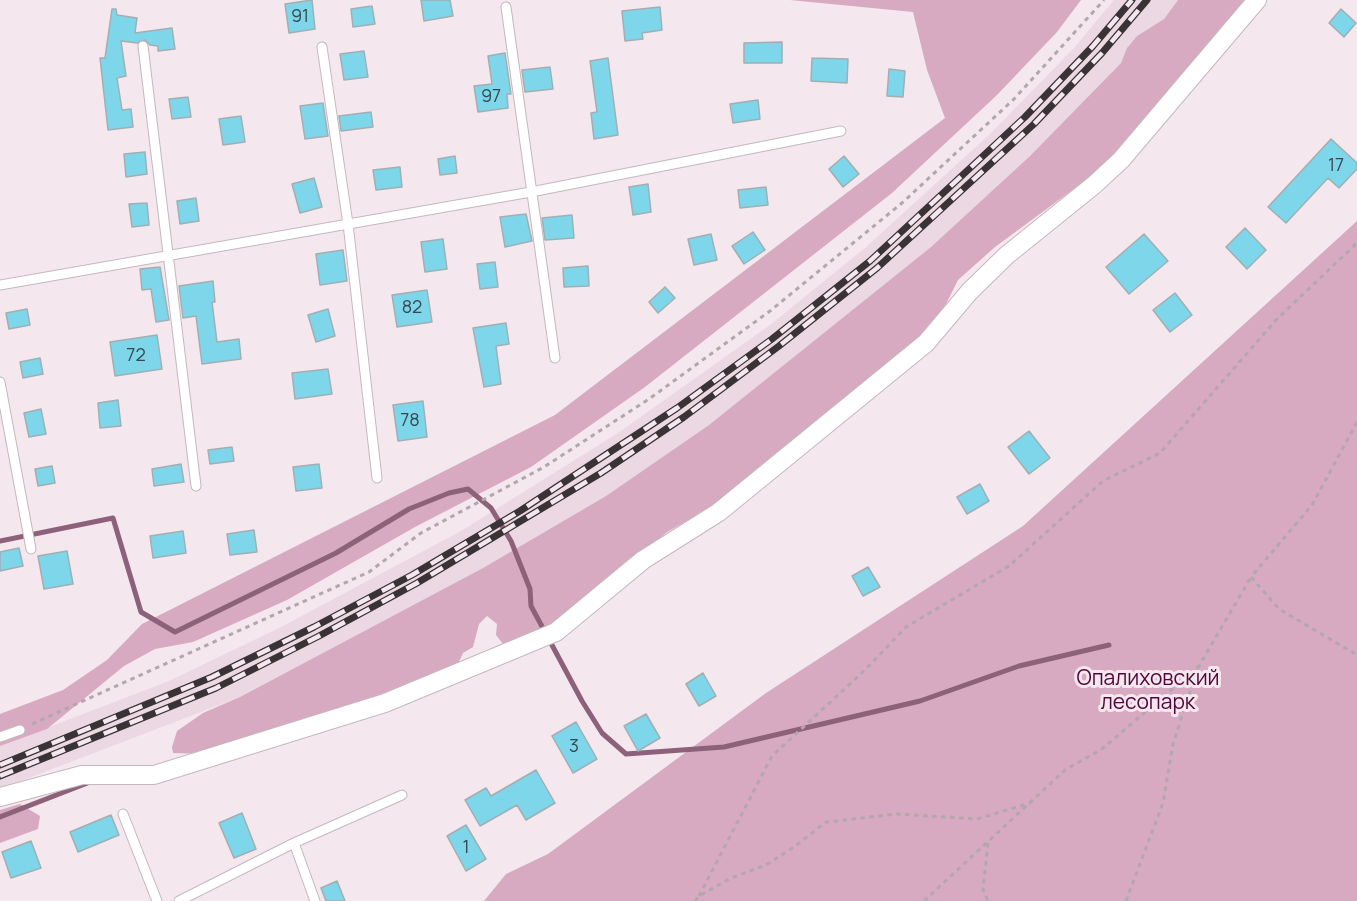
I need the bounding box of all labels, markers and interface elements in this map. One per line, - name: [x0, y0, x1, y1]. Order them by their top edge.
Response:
- house number: 91: [291, 6, 309, 28]
- house number: 97: [481, 86, 501, 108]
- house number: 17: [1328, 155, 1344, 177]
- house number: 82: [402, 297, 422, 319]
- house number: 72: [126, 345, 146, 367]
- house number: 78: [400, 410, 420, 432]
- park label: Опалиховский лесопарк: [1076, 666, 1220, 716]
- house number: 3: [569, 736, 579, 758]
- house number: 1: [462, 837, 470, 859]

